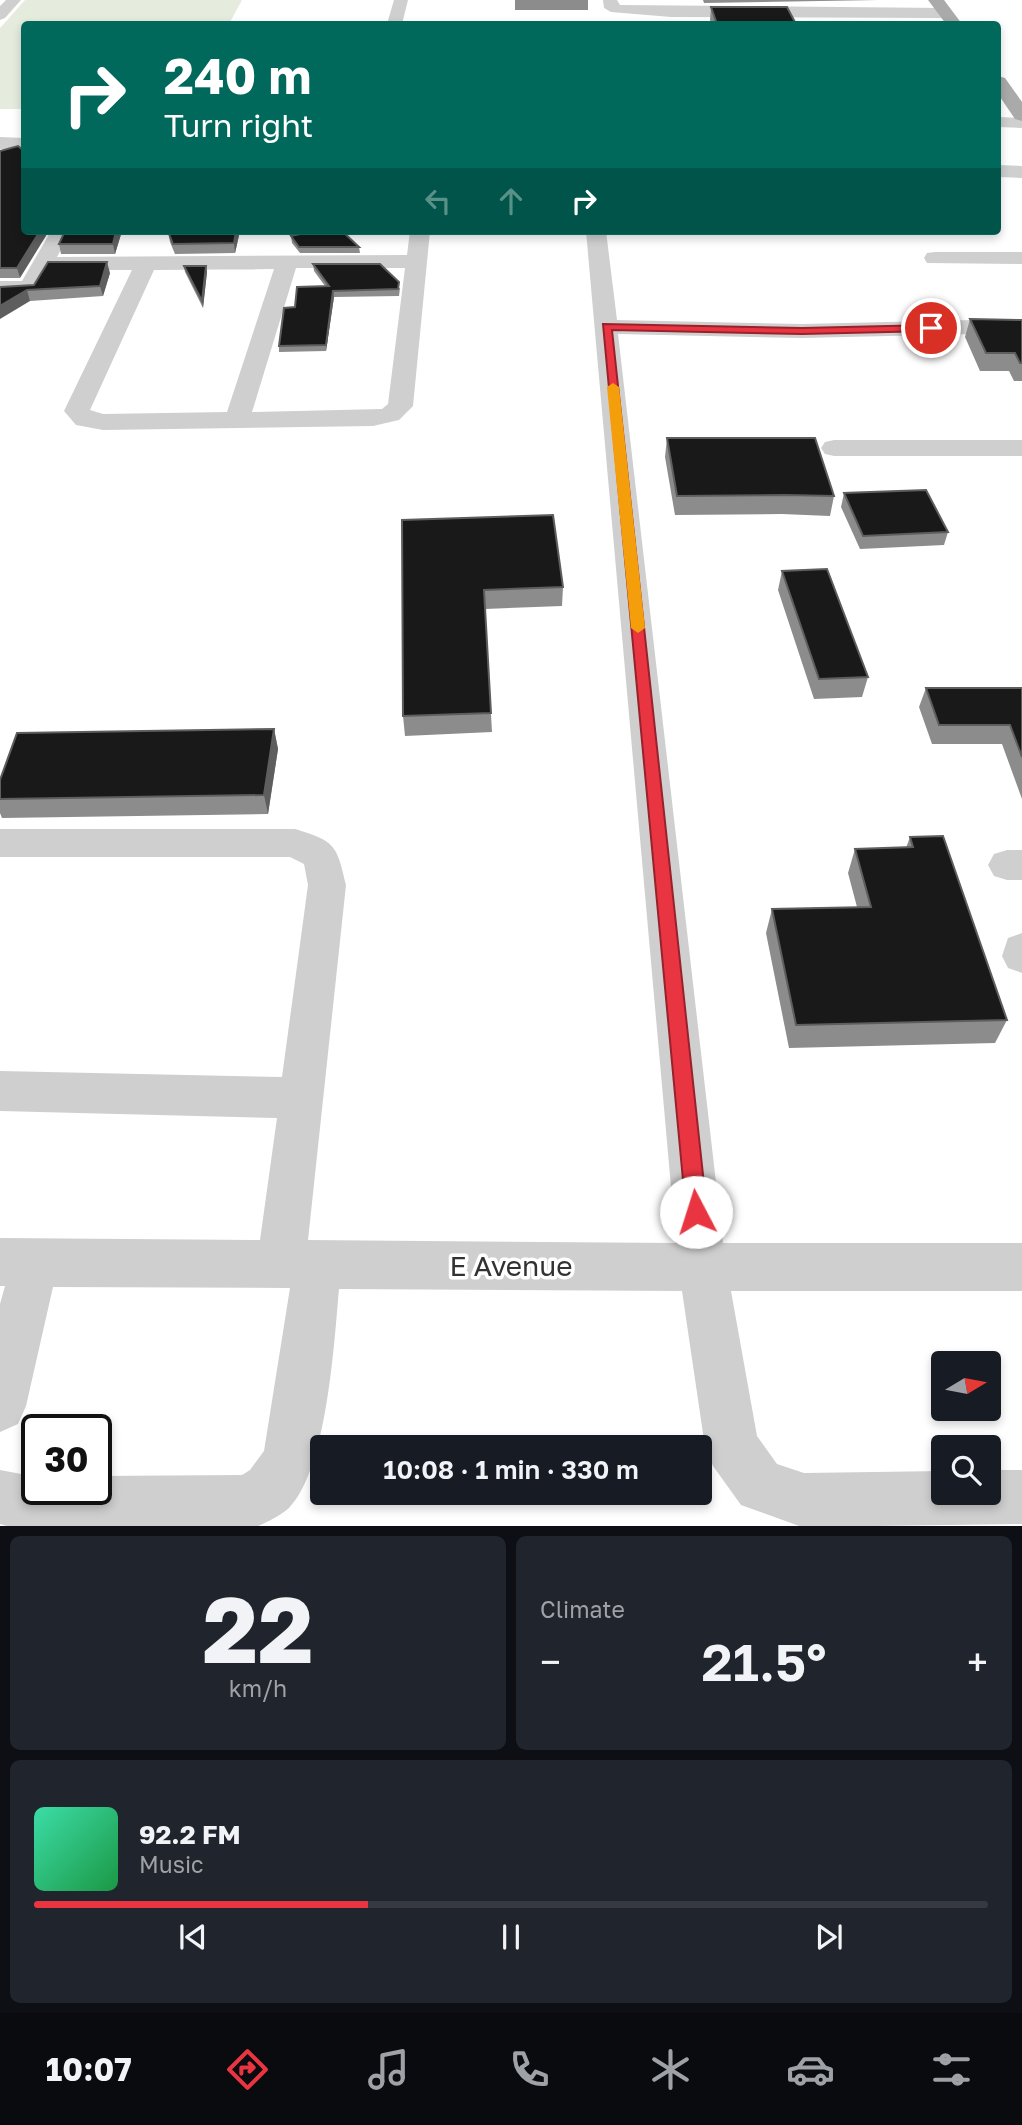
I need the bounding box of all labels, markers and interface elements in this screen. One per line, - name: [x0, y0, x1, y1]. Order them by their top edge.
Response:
- text: 240 m: [164, 46, 312, 105]
- icon: right: [49, 49, 140, 140]
- text: Turn right: [164, 106, 313, 144]
- icon: left: [419, 182, 457, 220]
- icon: ahead: [492, 182, 530, 220]
- icon: right: [565, 182, 603, 220]
- pin: [901, 298, 961, 358]
- icon: arrive: [912, 309, 950, 347]
- position arrow: [659, 1175, 733, 1249]
- street label: E Avenue: [450, 1249, 572, 1282]
- north arrow: [931, 1351, 1001, 1421]
- map controls: [931, 1351, 1001, 1505]
- speed limit sign: 30: [21, 1414, 112, 1505]
- button: search: [931, 1435, 1001, 1505]
- text: 10:08 · 1 min · 330 m: [383, 1454, 639, 1485]
- text: 22: [202, 1574, 314, 1683]
- text: Climate: [540, 1595, 625, 1623]
- text: 21.5°: [702, 1630, 826, 1692]
- text: −: [540, 1639, 561, 1684]
- text: +: [967, 1639, 988, 1684]
- text: km/h: [229, 1674, 287, 1702]
- text: 92.2 FM: [139, 1819, 241, 1850]
- text: Music: [139, 1850, 204, 1878]
- icon: previous: [174, 1918, 212, 1956]
- icon: pause: [492, 1918, 530, 1956]
- icon: next: [810, 1918, 848, 1956]
- icon: directions: [223, 2045, 272, 2094]
- icon: music: [364, 2045, 413, 2094]
- icon: phone: [505, 2045, 554, 2094]
- icon: climate: [646, 2045, 695, 2094]
- icon: car: [786, 2045, 835, 2094]
- icon: filters: [927, 2045, 976, 2094]
- text: 10:07: [46, 2050, 132, 2088]

